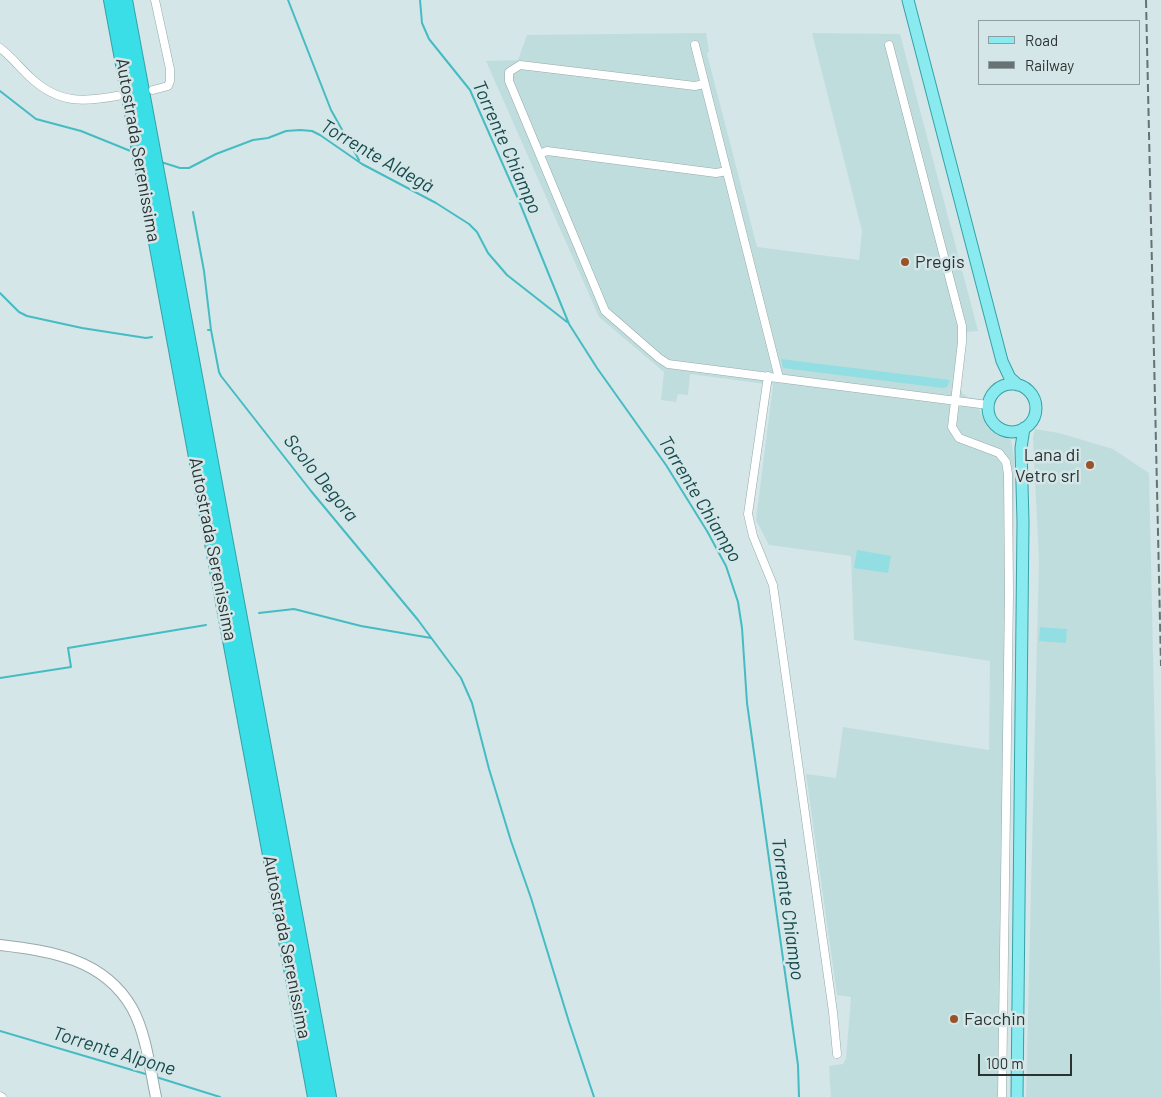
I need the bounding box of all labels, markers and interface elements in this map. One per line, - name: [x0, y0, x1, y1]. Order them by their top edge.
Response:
- legend: [978, 20, 1141, 85]
- text: Road: [1025, 31, 1058, 49]
- street label: Autostrada Serenissima: [111, 56, 165, 244]
- text: Railway: [1025, 56, 1074, 74]
- water label: Torrente Chiampo: [467, 77, 547, 217]
- water label: Torrente Aldegà: [316, 114, 438, 198]
- place label: Pregis: [915, 251, 965, 273]
- marker: Pregis: [899, 256, 911, 268]
- water label: Scolo Degora: [279, 430, 363, 526]
- water label: Torrente Chiampo: [653, 432, 747, 566]
- place label: Lana di Vetro srl: [1015, 444, 1080, 486]
- street label: Autostrada Serenissima: [185, 455, 241, 643]
- marker: Lana di Vetro srl: [1084, 459, 1096, 471]
- water label: Torrente Chiampo: [767, 836, 809, 982]
- street label: Autostrada Serenissima: [259, 853, 315, 1041]
- place label: Facchin: [964, 1008, 1026, 1030]
- marker: Facchin: [948, 1013, 960, 1025]
- water label: Torrente Alpone: [50, 1021, 178, 1081]
- scale bar: [981, 1044, 1075, 1076]
- text: 100 m: [986, 1054, 1024, 1072]

